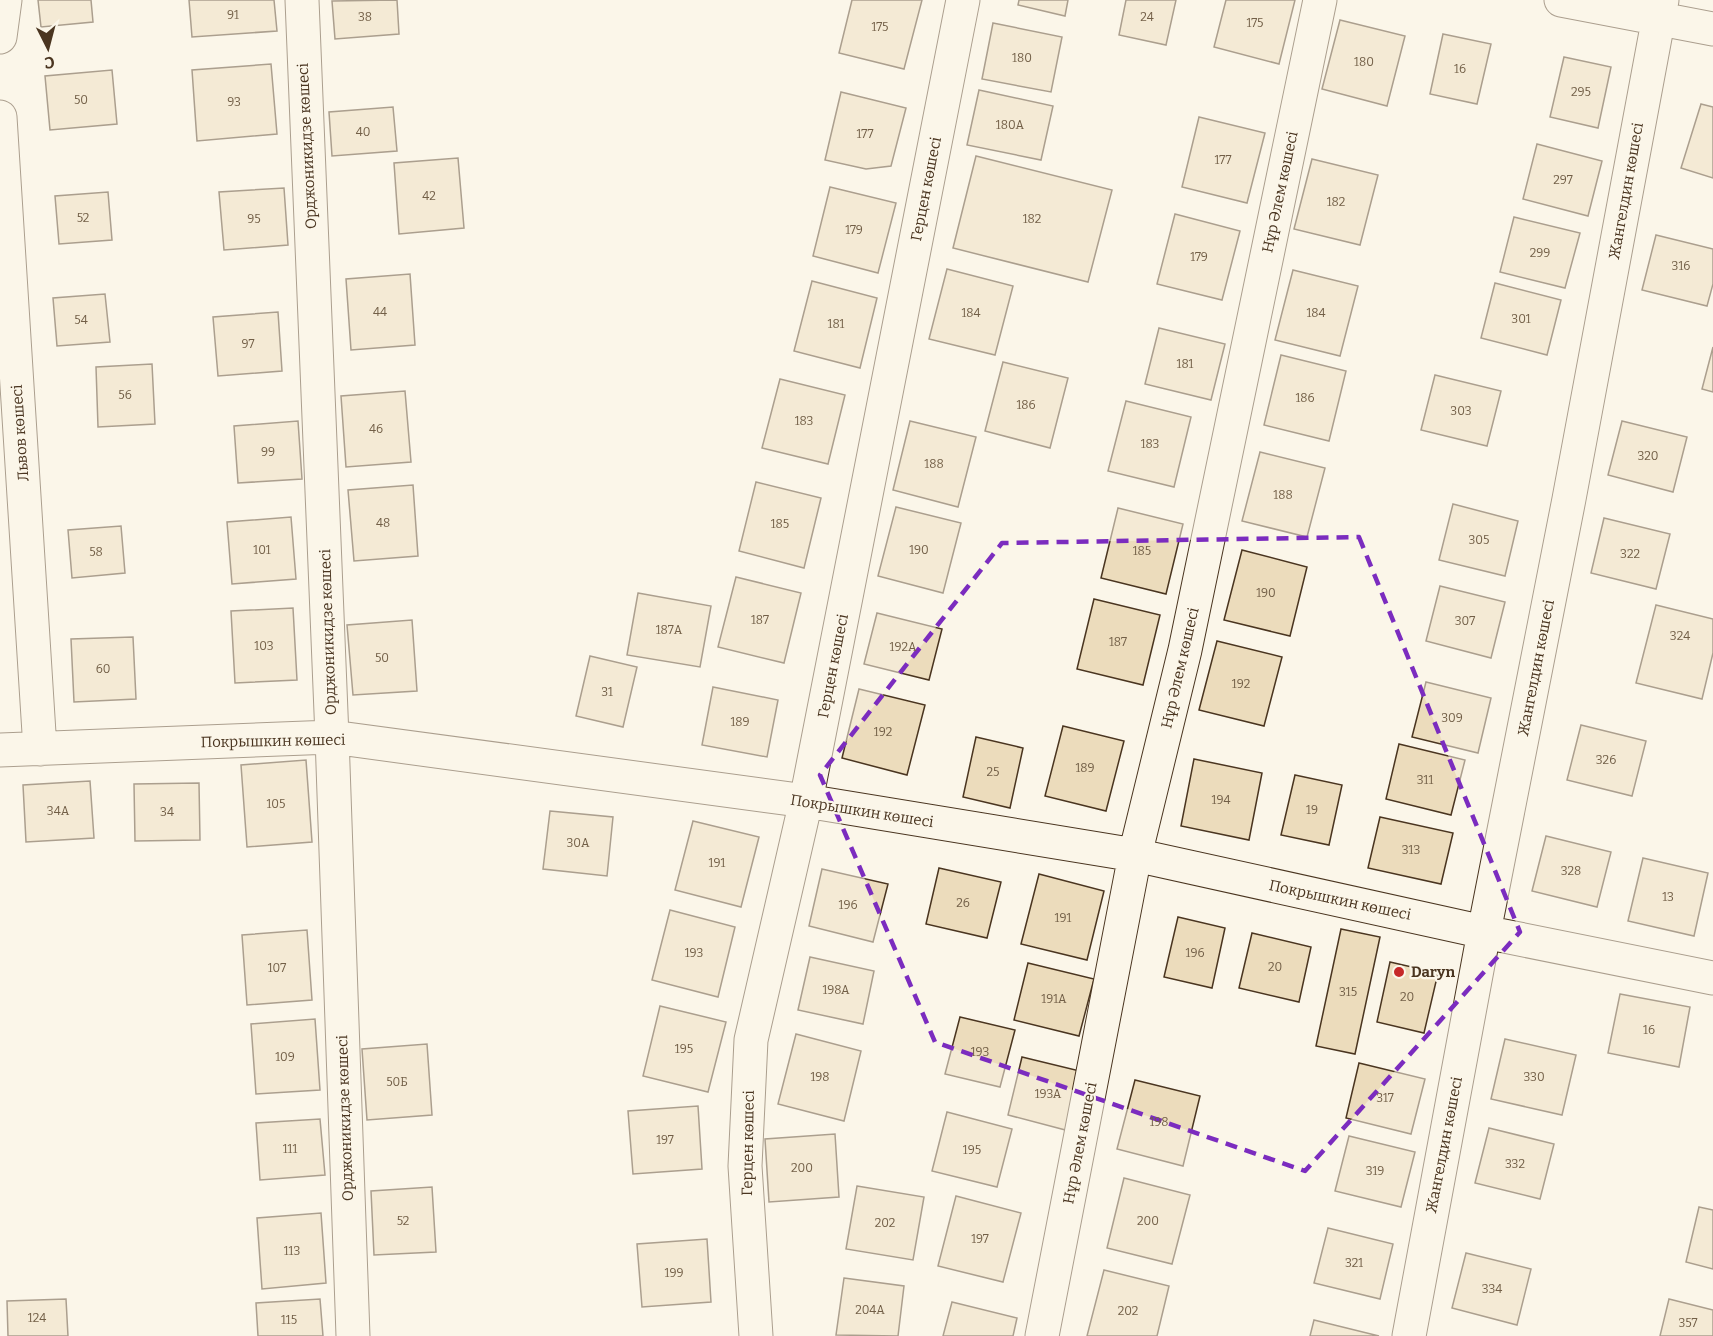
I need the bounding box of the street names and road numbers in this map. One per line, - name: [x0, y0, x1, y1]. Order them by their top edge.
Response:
- street label: Орджоникидзе көшесі: [294, 62, 320, 229]
- street label: Жангелдин көшесі: [1605, 121, 1647, 261]
- street label: Нұр Әлем көшесі: [1258, 129, 1302, 254]
- street label: Герцен көшесі: [907, 135, 945, 243]
- street label: Львов көшесі: [8, 383, 32, 482]
- street label: Орджоникидзе көшесі: [316, 548, 340, 715]
- street label: Жангелдин көшесі: [1514, 598, 1558, 738]
- street label: Нұр Әлем көшесі: [1157, 605, 1203, 730]
- street label: Герцен көшесі: [814, 612, 852, 720]
- street label: Покрышкин көшесі: [200, 731, 346, 751]
- street label: Покрышкин көшесі: [789, 791, 935, 831]
- street label: Покрышкин көшесі: [1267, 876, 1413, 924]
- street label: Орджоникидзе көшесі: [333, 1034, 357, 1201]
- street label: Жангелдин көшесі: [1422, 1075, 1466, 1215]
- street label: Нұр Әлем көшесі: [1059, 1080, 1101, 1205]
- street label: Герцен көшесі: [738, 1089, 758, 1196]

